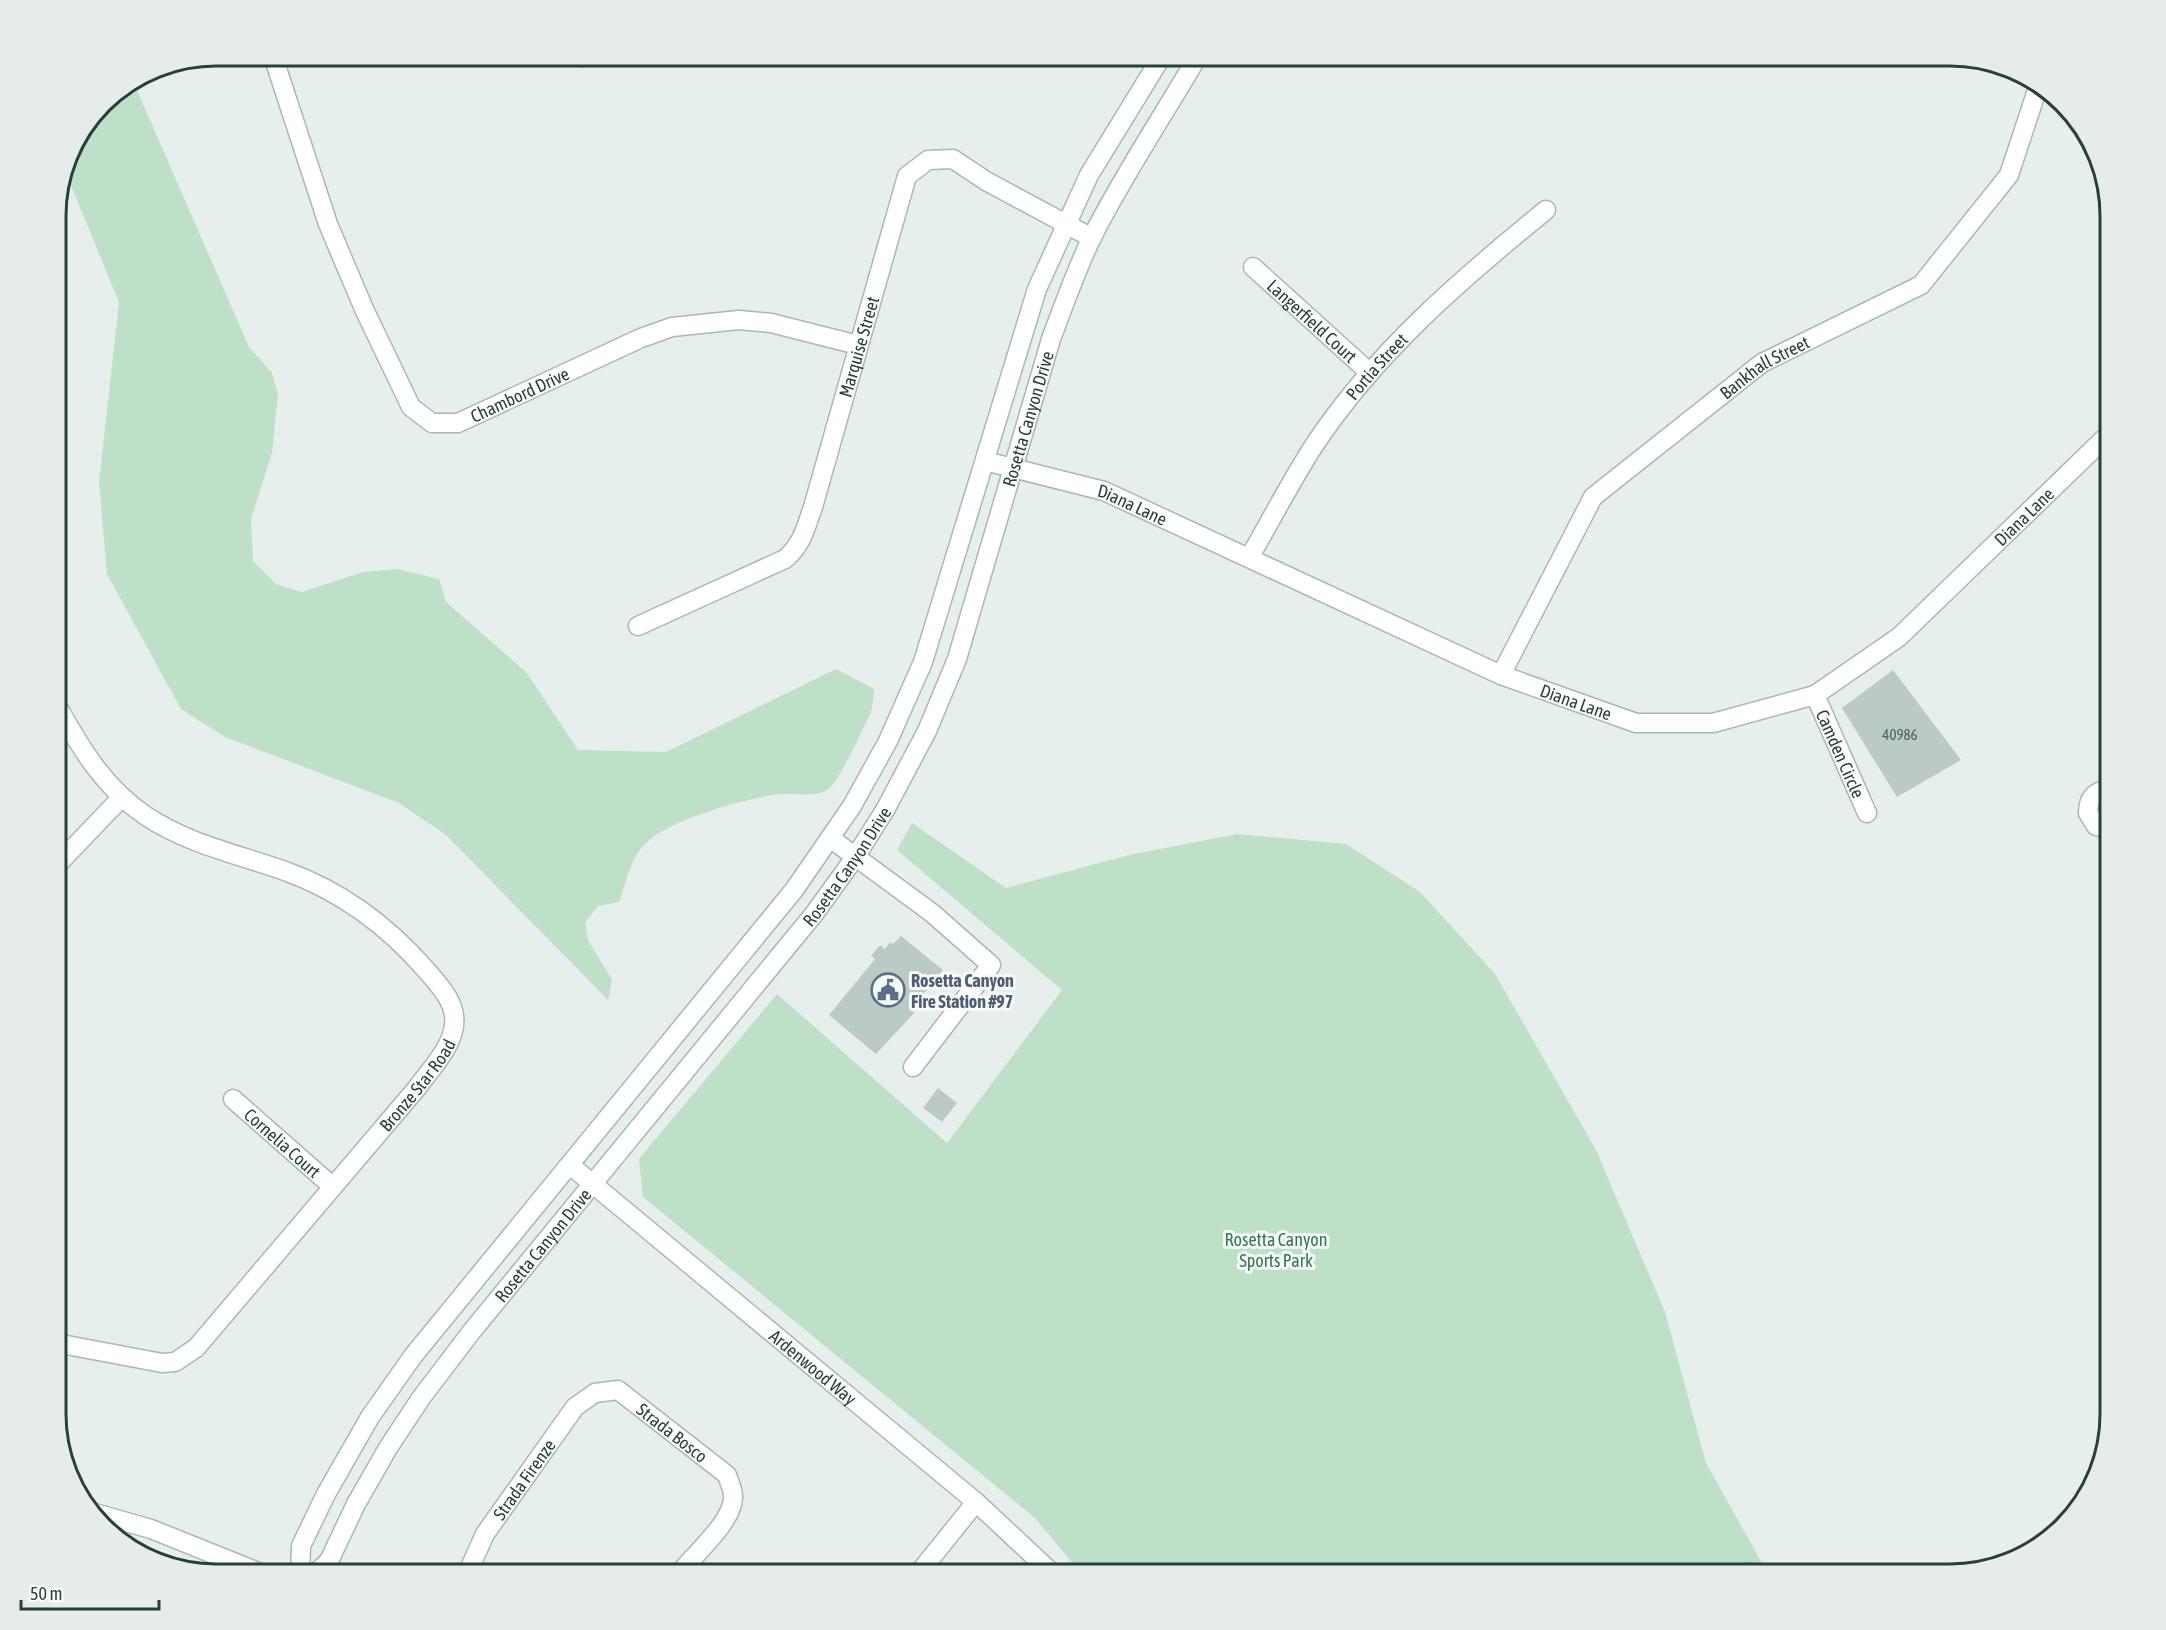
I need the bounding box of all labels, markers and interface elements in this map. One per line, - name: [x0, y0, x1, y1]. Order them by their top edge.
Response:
- street label: Langerfield Court: [1263, 275, 1361, 367]
- street label: Marquise Street: [834, 294, 883, 400]
- street label: Portia Street: [1341, 329, 1412, 404]
- street label: Bankhall Street: [1715, 331, 1812, 403]
- street label: Rosetta Canyon Drive: [998, 348, 1057, 489]
- street label: Chambord Drive: [467, 362, 572, 426]
- street label: Diana Lane: [1096, 479, 1171, 529]
- street label: Diana Lane: [1990, 483, 2058, 550]
- street label: Diana Lane: [1538, 679, 1615, 724]
- street label: Camden Circle: [1812, 706, 1869, 801]
- house number: 40986: [1882, 726, 1918, 743]
- street label: Rosetta Canyon Drive: [798, 803, 895, 930]
- place label: Rosetta Canyon Fire Station #97: [911, 970, 1014, 1012]
- public building icon: Rosetta Canyon Fire Station #97: [870, 972, 906, 1008]
- street label: Bronze Star Road: [375, 1035, 459, 1135]
- street label: Cornelia Court: [240, 1104, 325, 1182]
- street label: Rosetta Canyon Drive: [490, 1184, 595, 1306]
- park label: Rosetta Canyon Sports Park: [1225, 1229, 1327, 1271]
- street label: Ardenwood Way: [765, 1325, 861, 1409]
- street label: Strada Bosco: [633, 1398, 712, 1466]
- street label: Strada Firenze: [488, 1435, 559, 1523]
- scale bar: [21, 1573, 159, 1611]
- text: 50 m: [30, 1583, 62, 1604]

